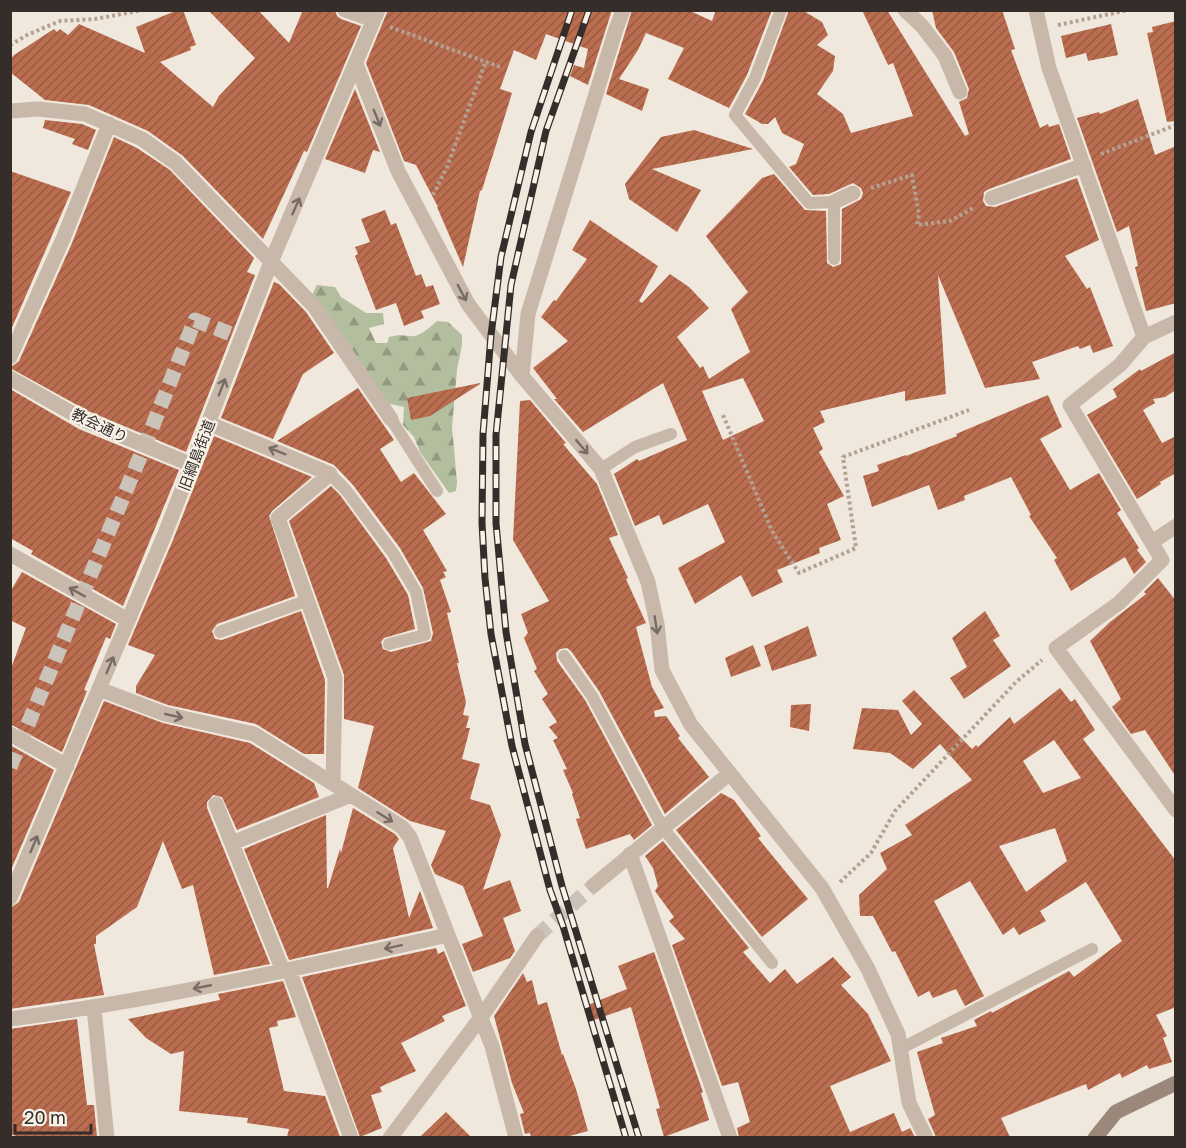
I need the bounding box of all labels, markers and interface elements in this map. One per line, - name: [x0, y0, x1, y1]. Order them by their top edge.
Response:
- one-way arrow: [372, 109, 383, 127]
- one-way arrow: [290, 198, 302, 216]
- one-way arrow: [457, 284, 469, 302]
- one-way arrow: [218, 378, 229, 397]
- street label: 教会通り: [69, 404, 131, 446]
- street label: 旧綱島街道: [174, 417, 218, 493]
- one-way arrow: [576, 439, 589, 455]
- one-way arrow: [268, 445, 286, 456]
- one-way arrow: [69, 586, 87, 597]
- one-way arrow: [651, 614, 662, 634]
- one-way arrow: [105, 656, 116, 675]
- one-way arrow: [164, 711, 183, 723]
- one-way arrow: [376, 811, 393, 823]
- one-way arrow: [28, 836, 40, 854]
- one-way arrow: [384, 942, 403, 954]
- one-way arrow: [193, 982, 212, 993]
- scale bar: [15, 1097, 92, 1135]
- text: 20 m: [24, 1106, 66, 1128]

